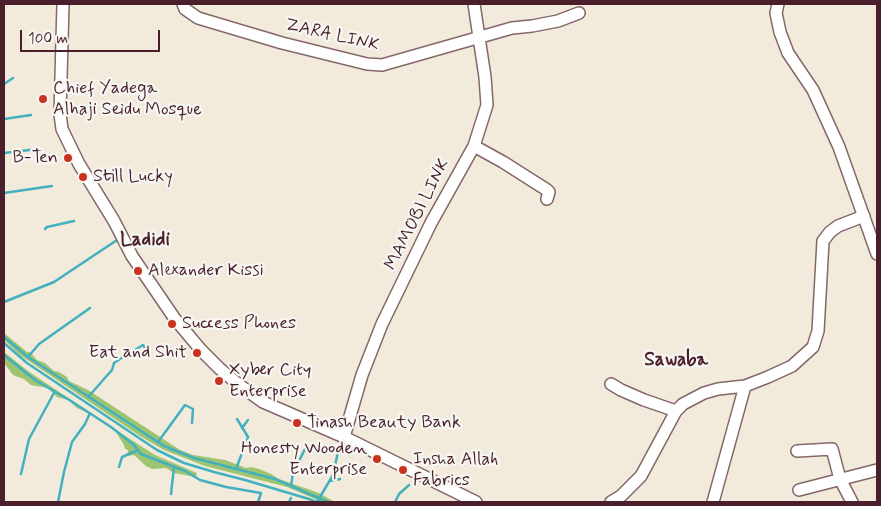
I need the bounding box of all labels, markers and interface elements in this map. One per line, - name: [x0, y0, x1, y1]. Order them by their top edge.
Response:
- street label: ZARA LINK: [283, 15, 381, 57]
- scale bar: [22, 20, 162, 52]
- text: 100 m: [28, 29, 68, 49]
- place label: Chief Yadega Alhaji Seidu Mosque: [53, 78, 202, 120]
- marker: Chief Yadega Alhaji Seidu Mosque: [37, 93, 49, 105]
- place label: B-Ten: [12, 147, 58, 169]
- marker: B-Ten: [62, 152, 74, 164]
- street label: MAMOBI LINK: [381, 156, 455, 274]
- place label: Still Lucky: [93, 166, 173, 188]
- marker: Still Lucky: [77, 171, 89, 183]
- district label: Ladidi: [120, 230, 170, 252]
- place label: Alexander Kissi: [148, 260, 264, 282]
- marker: Alexander Kissi: [132, 265, 144, 277]
- place label: Success Phones: [182, 313, 296, 335]
- marker: Success Phones: [166, 318, 178, 330]
- place label: Eat and Shit: [89, 342, 187, 364]
- marker: Eat and Shit: [191, 347, 203, 359]
- district label: Sawaba: [644, 350, 708, 372]
- place label: Xyber City Enterprise: [229, 360, 311, 402]
- marker: Xyber City Enterprise: [213, 375, 225, 387]
- place label: Tinash Beauty Bank: [307, 412, 461, 434]
- marker: Tinash Beauty Bank: [291, 417, 303, 429]
- place label: Honesty Wooden Enterprise: [241, 438, 367, 480]
- place label: Insha Allah Fabrics: [413, 449, 498, 492]
- marker: Honesty Wooden Enterprise: [371, 453, 383, 465]
- marker: Insha Allah Fabrics: [397, 464, 409, 476]

